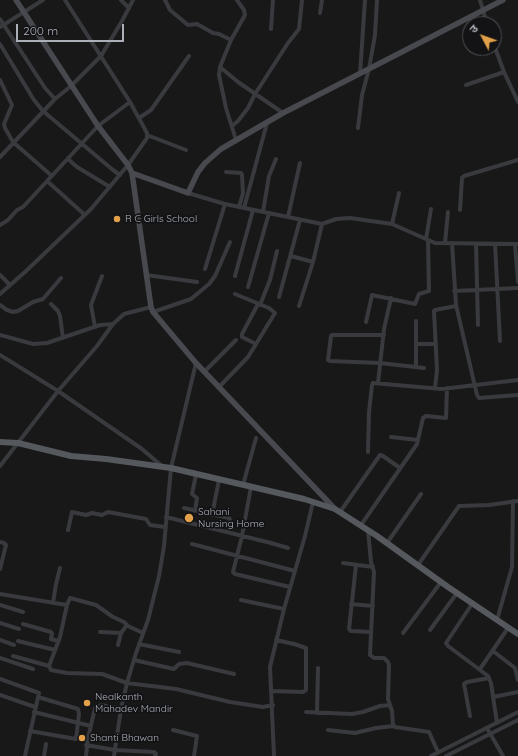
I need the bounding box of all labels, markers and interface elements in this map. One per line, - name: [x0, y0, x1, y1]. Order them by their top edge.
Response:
- scale bar: [18, 16, 126, 42]
- north arrow: [462, 16, 502, 56]
- text: उ: [466, 22, 481, 36]
- text: 200 m: [23, 23, 58, 38]
- place label: R C Girls School: [125, 213, 197, 225]
- marker: R C Girls School: [112, 214, 122, 224]
- place label: Sahani Nursing Home: [198, 506, 264, 530]
- marker: Sahani Nursing Home: [183, 512, 195, 524]
- place label: Nealkanth Mahadev Mandir: [95, 691, 173, 714]
- marker: Nealkanth Mahadev Mandir: [82, 698, 92, 708]
- place label: Shanti Bhawan: [90, 732, 159, 744]
- marker: Shanti Bhawan: [77, 733, 87, 743]

